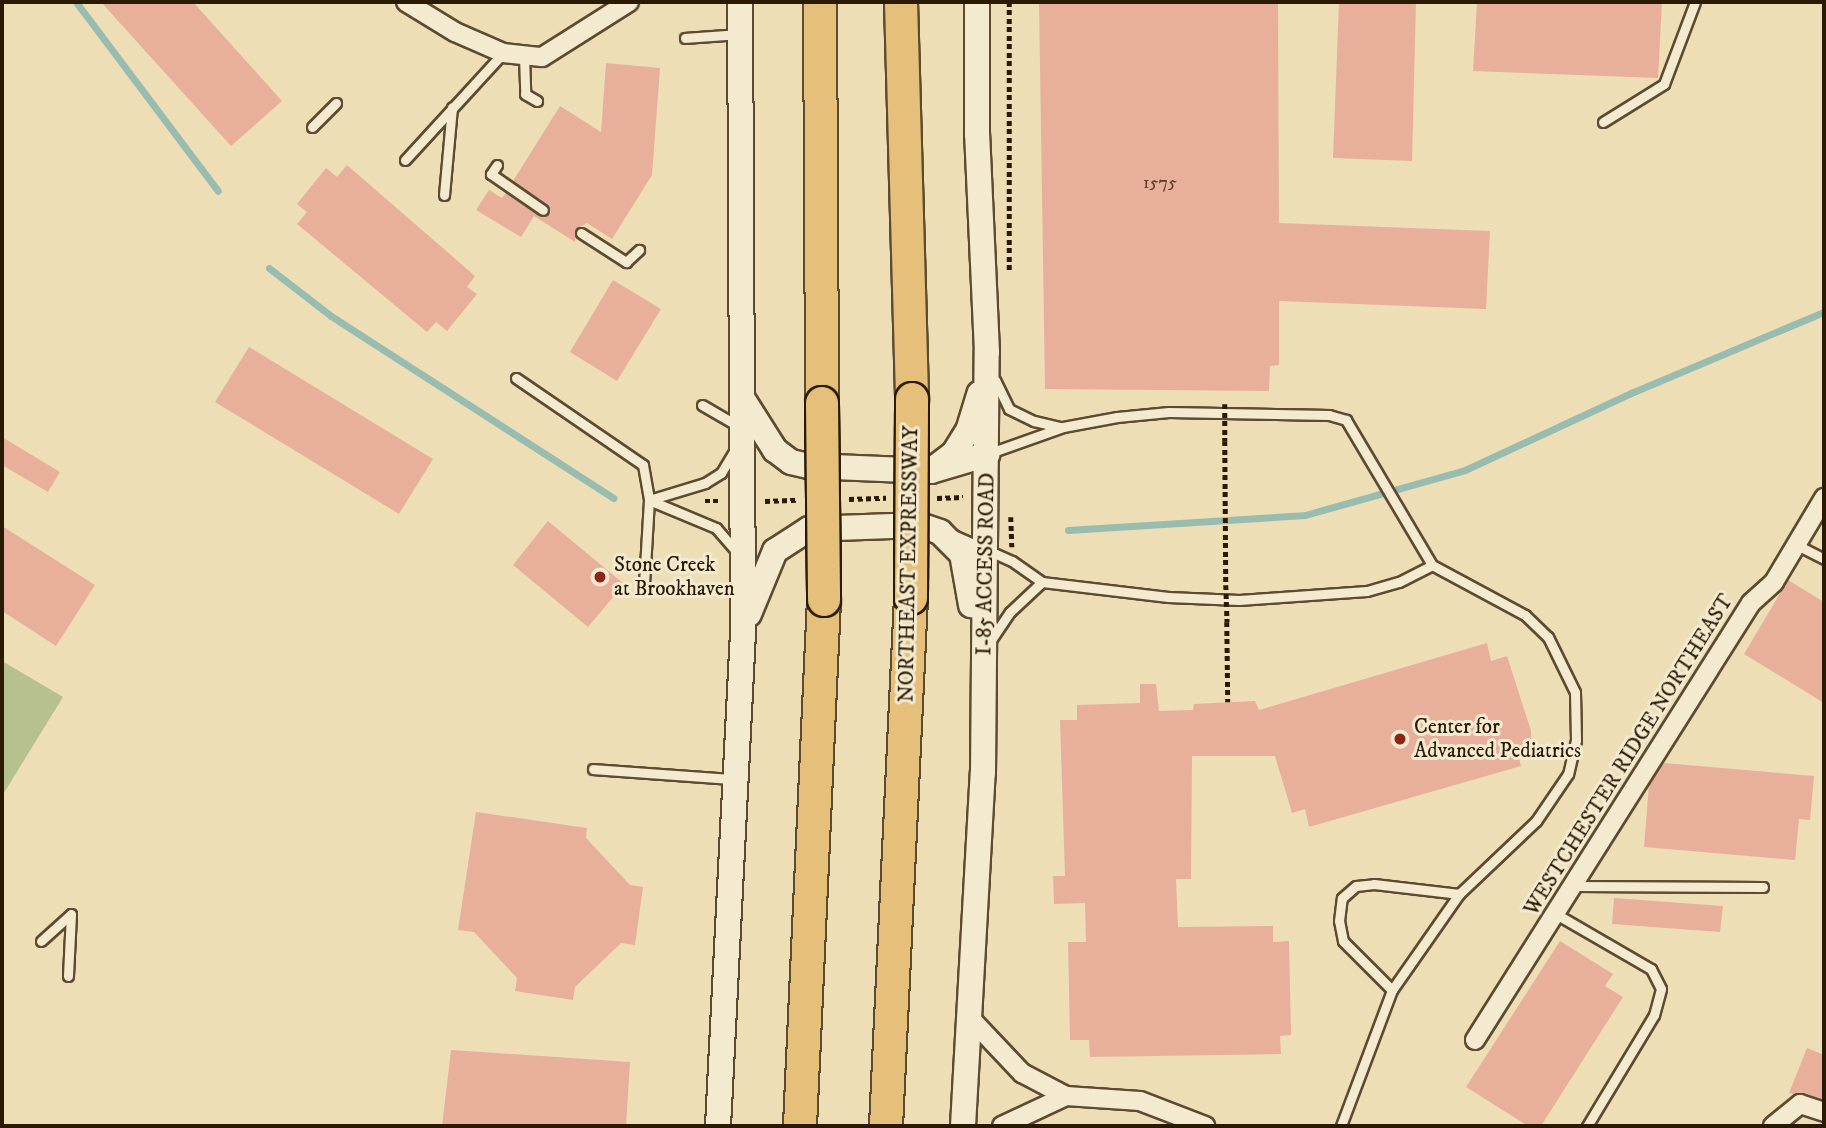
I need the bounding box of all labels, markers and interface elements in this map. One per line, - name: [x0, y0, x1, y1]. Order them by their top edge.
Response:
- house number: 1575: [1143, 172, 1177, 194]
- street label: NORTHEAST EXPRESSWAY: [894, 425, 924, 703]
- street label: I-85 ACCESS ROAD: [972, 472, 1000, 656]
- place label: Stone Creek at Brookhaven: [614, 552, 735, 602]
- marker: Stone Creek at Brookhaven: [592, 569, 608, 585]
- street label: WESTCHESTER RIDGE NORTHEAST: [1519, 590, 1739, 920]
- place label: Center for Advanced Pediatrics: [1414, 714, 1581, 764]
- marker: Center for Advanced Pediatrics: [1392, 731, 1408, 747]

